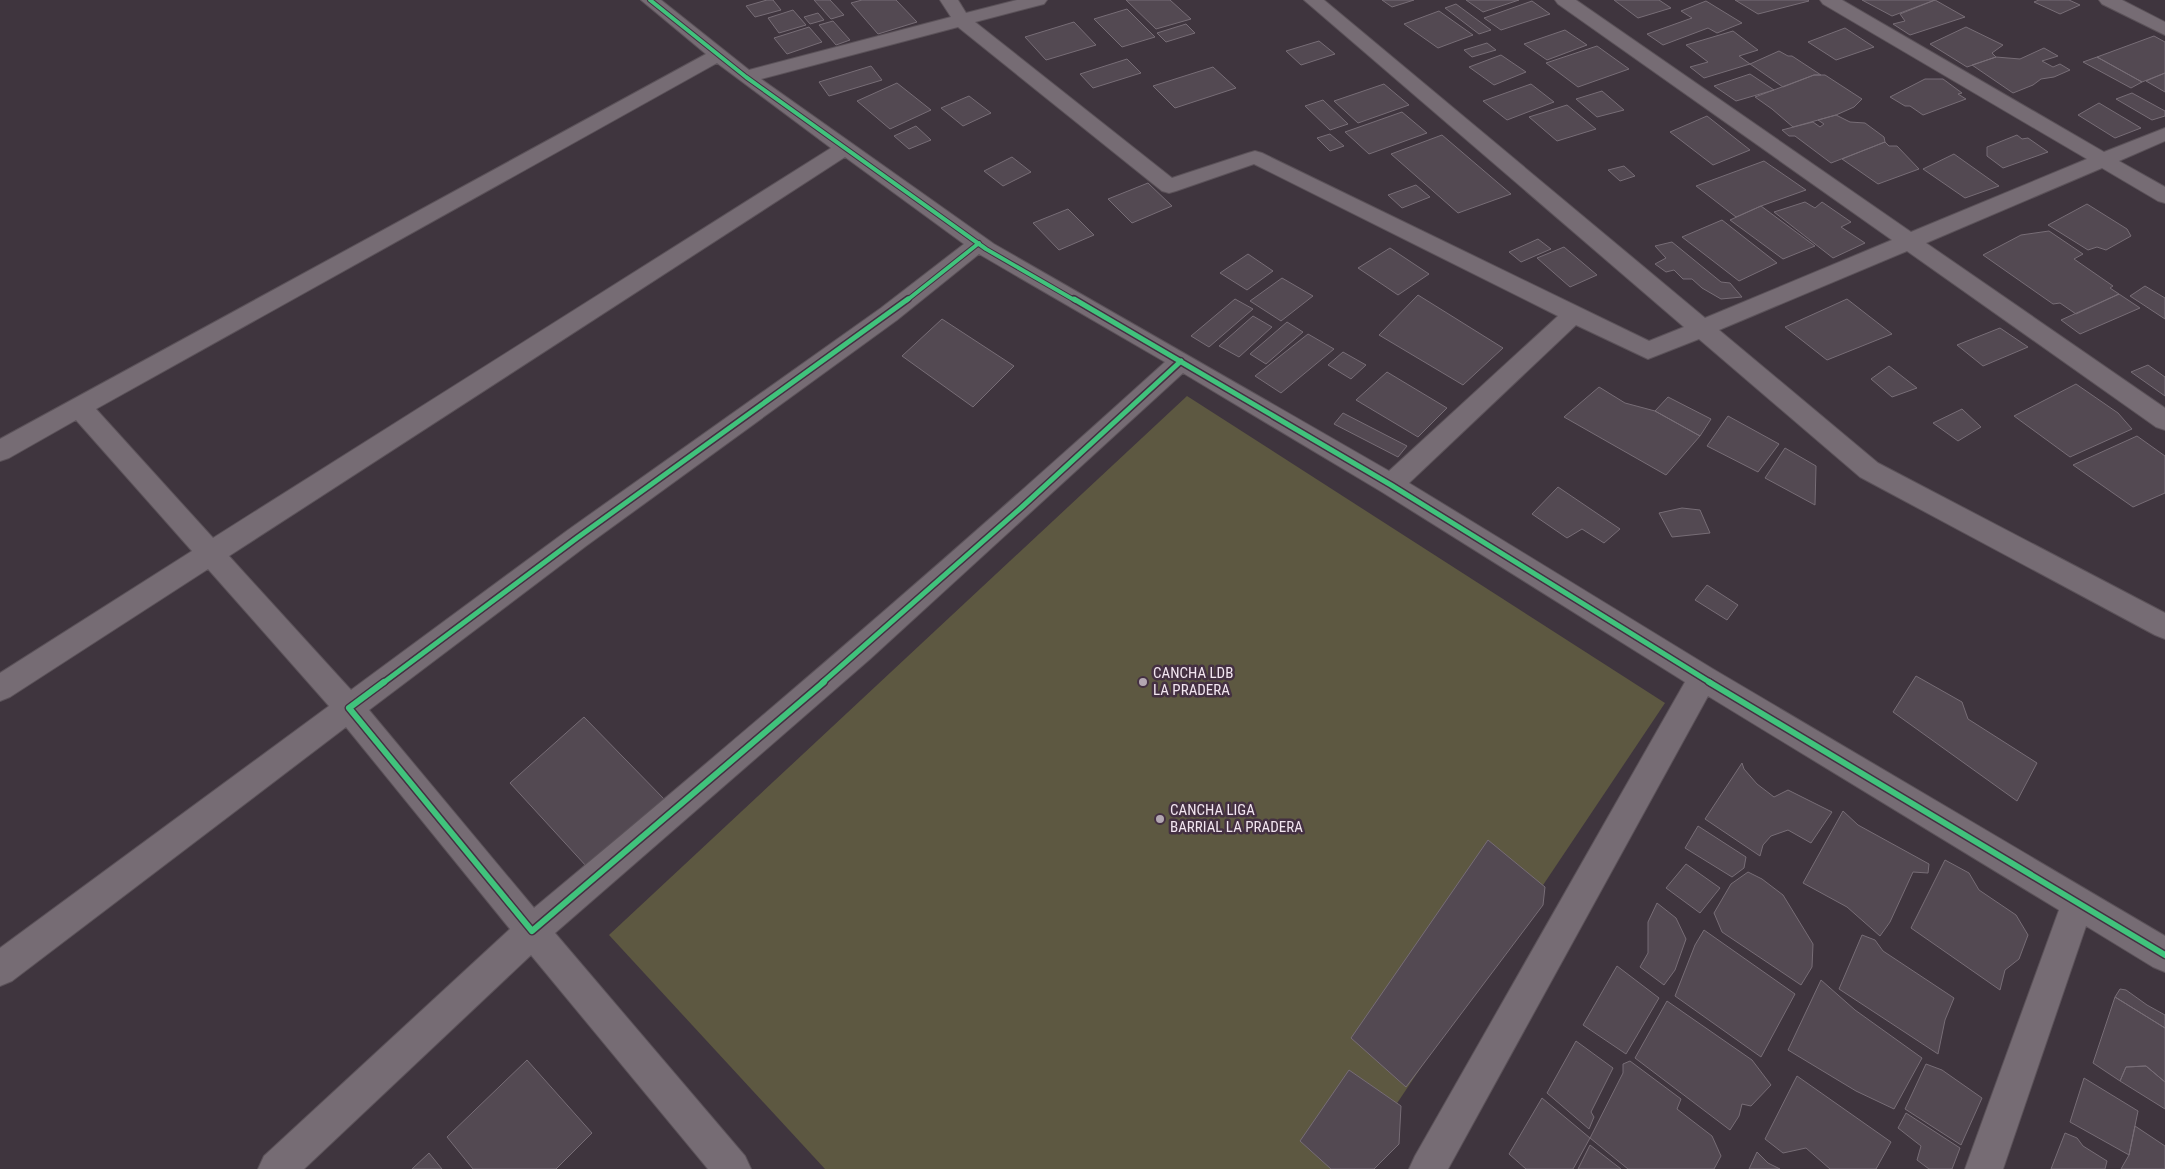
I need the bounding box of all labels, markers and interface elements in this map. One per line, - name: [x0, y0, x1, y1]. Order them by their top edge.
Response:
- place label: CANCHA LDB LA PRADERA: [1153, 664, 1233, 699]
- marker: CANCHA LDB LA PRADERA: [1137, 676, 1149, 688]
- place label: CANCHA LIGA BARRIAL LA PRADERA: [1170, 801, 1303, 836]
- marker: CANCHA LIGA BARRIAL LA PRADERA: [1154, 813, 1166, 825]

